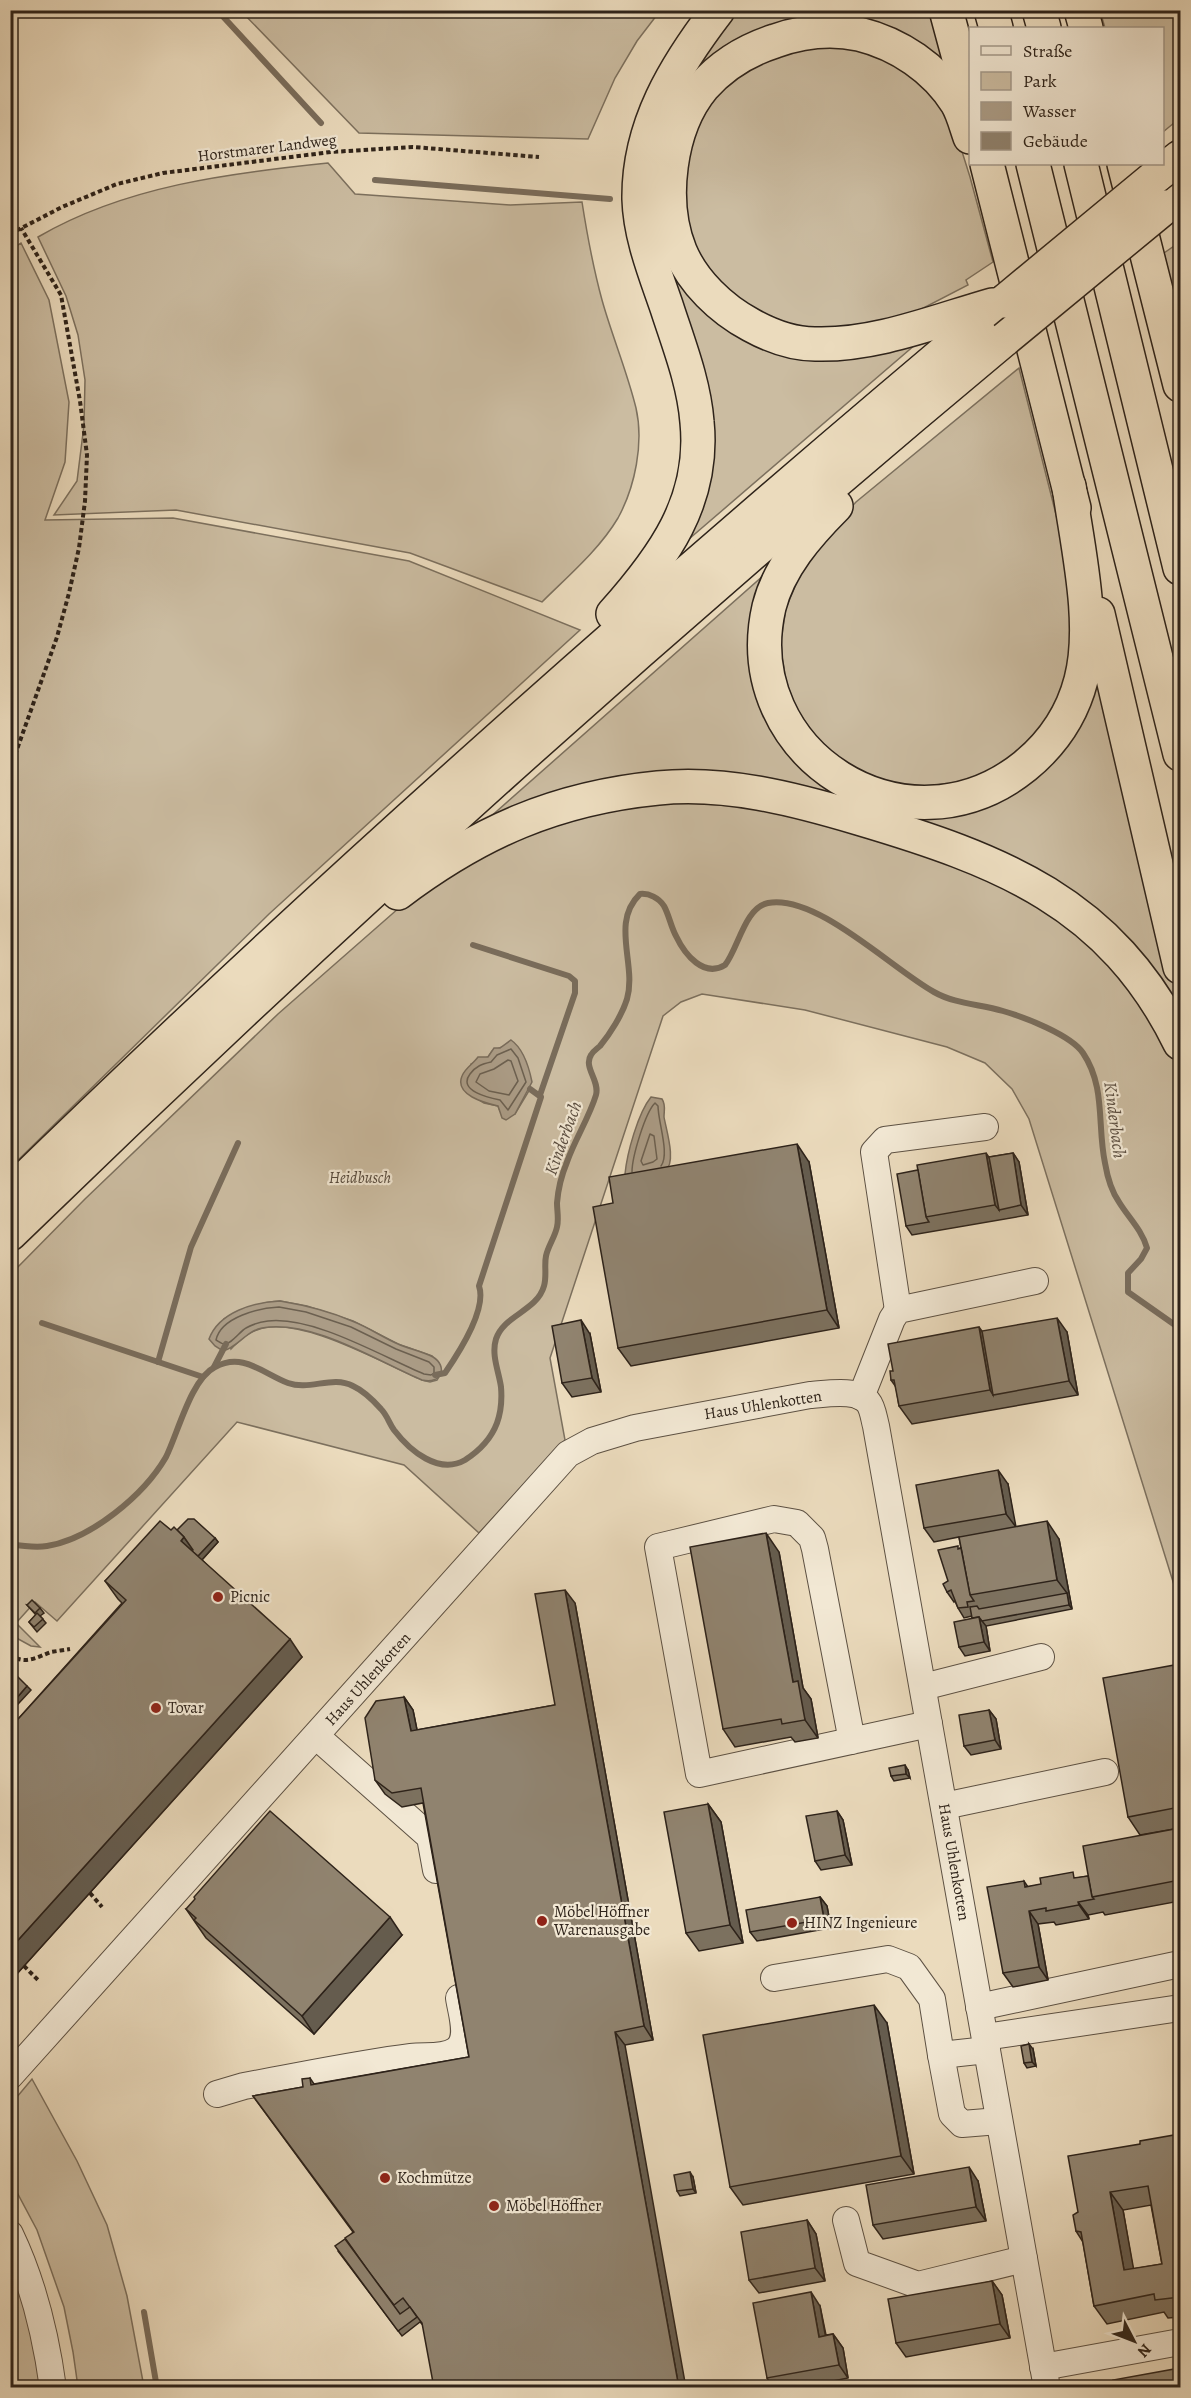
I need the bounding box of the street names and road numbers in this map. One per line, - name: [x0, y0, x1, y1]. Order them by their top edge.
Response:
- street label: Horstmarer Landweg: [196, 129, 338, 167]
- street label: Haus Uhlenkotten: [703, 1385, 824, 1425]
- street label: Haus Uhlenkotten: [320, 1627, 416, 1731]
- street label: Haus Uhlenkotten: [933, 1802, 975, 1923]

